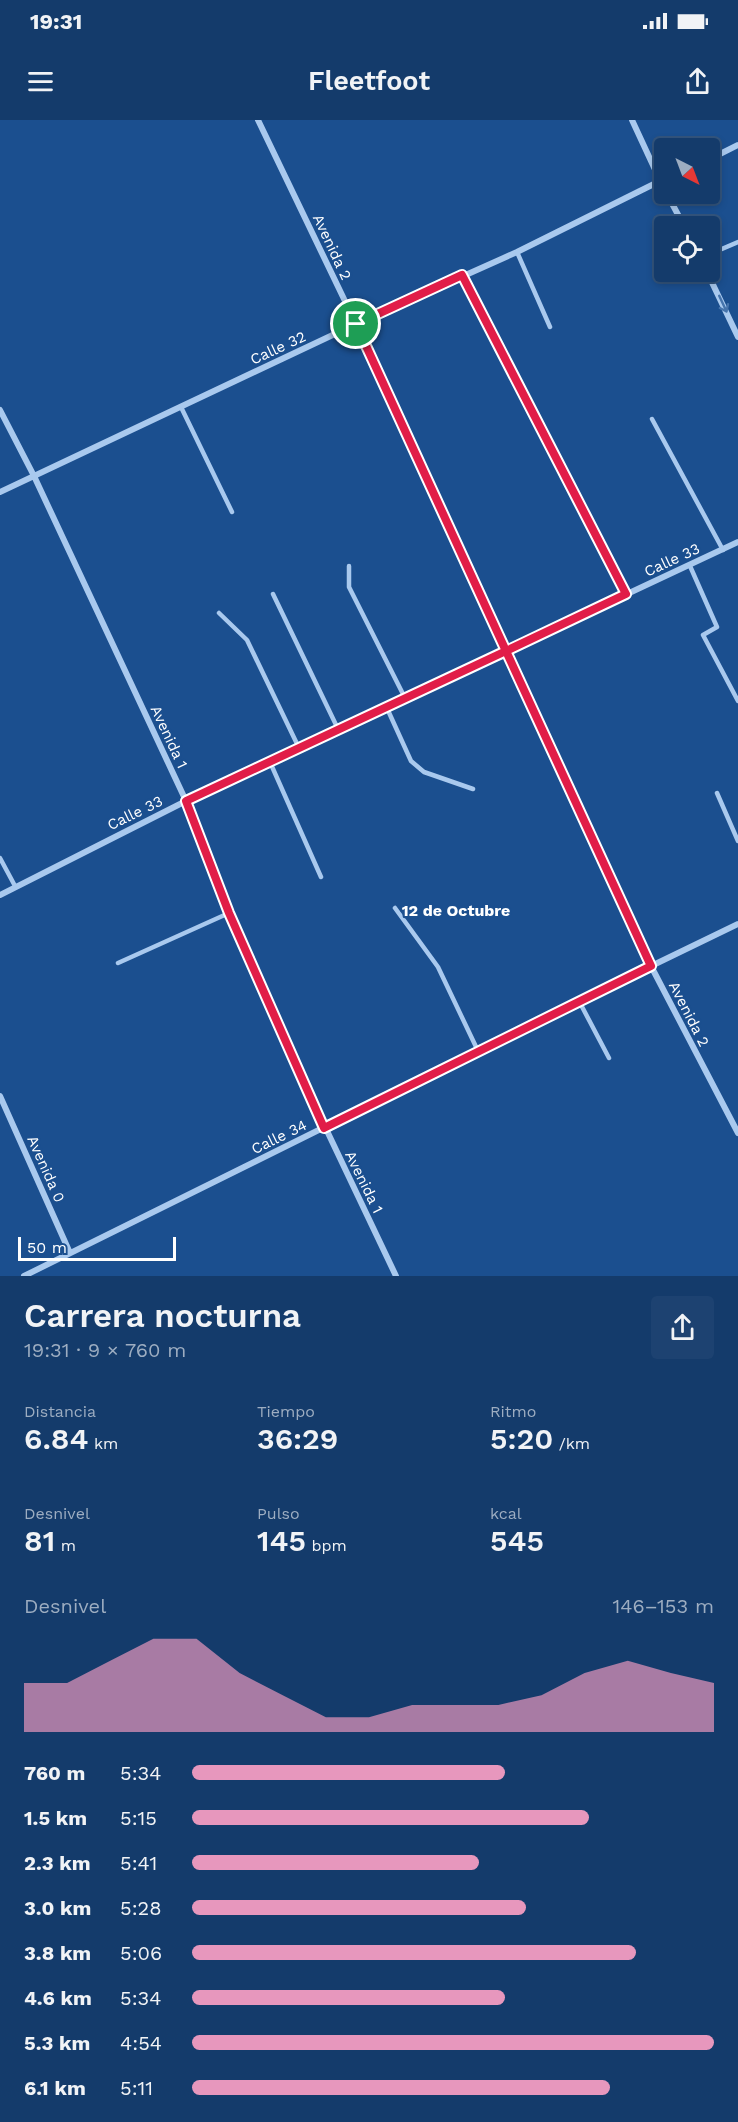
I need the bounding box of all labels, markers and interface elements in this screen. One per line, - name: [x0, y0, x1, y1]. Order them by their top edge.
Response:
- text: 19:31: [30, 9, 82, 34]
- icon: menu: [24, 65, 57, 98]
- text: Fleetfoot: [308, 65, 430, 97]
- icon: share: [681, 65, 714, 98]
- north arrow: [654, 138, 720, 204]
- map controls: [654, 138, 720, 282]
- street label: Avenida 2: [309, 211, 355, 283]
- button: locate: [654, 216, 720, 282]
- one-way arrow: [717, 295, 729, 313]
- pin: [330, 298, 381, 349]
- icon: arrive: [339, 307, 372, 340]
- street label: Calle 32: [247, 327, 309, 369]
- street label: Calle 33: [641, 539, 703, 581]
- street label: Avenida 1: [147, 703, 191, 771]
- street label: Calle 33: [104, 792, 166, 834]
- district label: 12 de Octubre: [402, 901, 510, 920]
- street label: Avenida 2: [665, 978, 713, 1050]
- street label: Calle 34: [248, 1116, 310, 1158]
- street label: Avenida 0: [23, 1133, 69, 1205]
- street label: Avenida 1: [341, 1148, 387, 1216]
- scale bar: [18, 1234, 176, 1262]
- text: 50 m: [27, 1238, 67, 1257]
- text: Carrera nocturna: [24, 1296, 301, 1335]
- button: share: [651, 1296, 714, 1359]
- text: 19:31 · 9 × 760 m: [24, 1338, 186, 1362]
- text: Distancia: [24, 1402, 96, 1421]
- text: Tiempo: [257, 1402, 315, 1421]
- text: Ritmo: [490, 1402, 536, 1421]
- text: 6.84: [24, 1421, 89, 1456]
- text: 36:29: [257, 1421, 338, 1456]
- text: 5:20: [490, 1421, 553, 1456]
- text: km: [89, 1434, 118, 1453]
- text: /km: [553, 1434, 590, 1453]
- text: Desnivel: [24, 1504, 90, 1523]
- text: Pulso: [257, 1504, 300, 1523]
- text: kcal: [490, 1504, 522, 1523]
- text: 81: [24, 1523, 55, 1558]
- text: 145: [257, 1523, 306, 1558]
- text: 545: [490, 1523, 544, 1558]
- text: m: [55, 1536, 76, 1555]
- text: bpm: [306, 1536, 347, 1555]
- text: Desnivel: [24, 1594, 106, 1618]
- text: 146–153 m: [612, 1594, 714, 1618]
- text: 760 m: [24, 1761, 85, 1785]
- text: 5:34: [120, 1761, 161, 1785]
- text: 1.5 km: [24, 1806, 87, 1830]
- text: 5:15: [120, 1806, 157, 1830]
- text: 2.3 km: [24, 1851, 91, 1875]
- text: 5:41: [120, 1851, 157, 1875]
- text: 3.0 km: [24, 1896, 91, 1920]
- text: 5:28: [120, 1896, 162, 1920]
- text: 3.8 km: [24, 1941, 91, 1965]
- text: 5:06: [120, 1941, 162, 1965]
- text: 4.6 km: [24, 1986, 92, 2010]
- text: 5:34: [120, 1986, 161, 2010]
- text: 5.3 km: [24, 2031, 90, 2055]
- text: 4:54: [120, 2031, 162, 2055]
- text: 6.1 km: [24, 2076, 86, 2100]
- text: 5:11: [120, 2076, 153, 2100]

